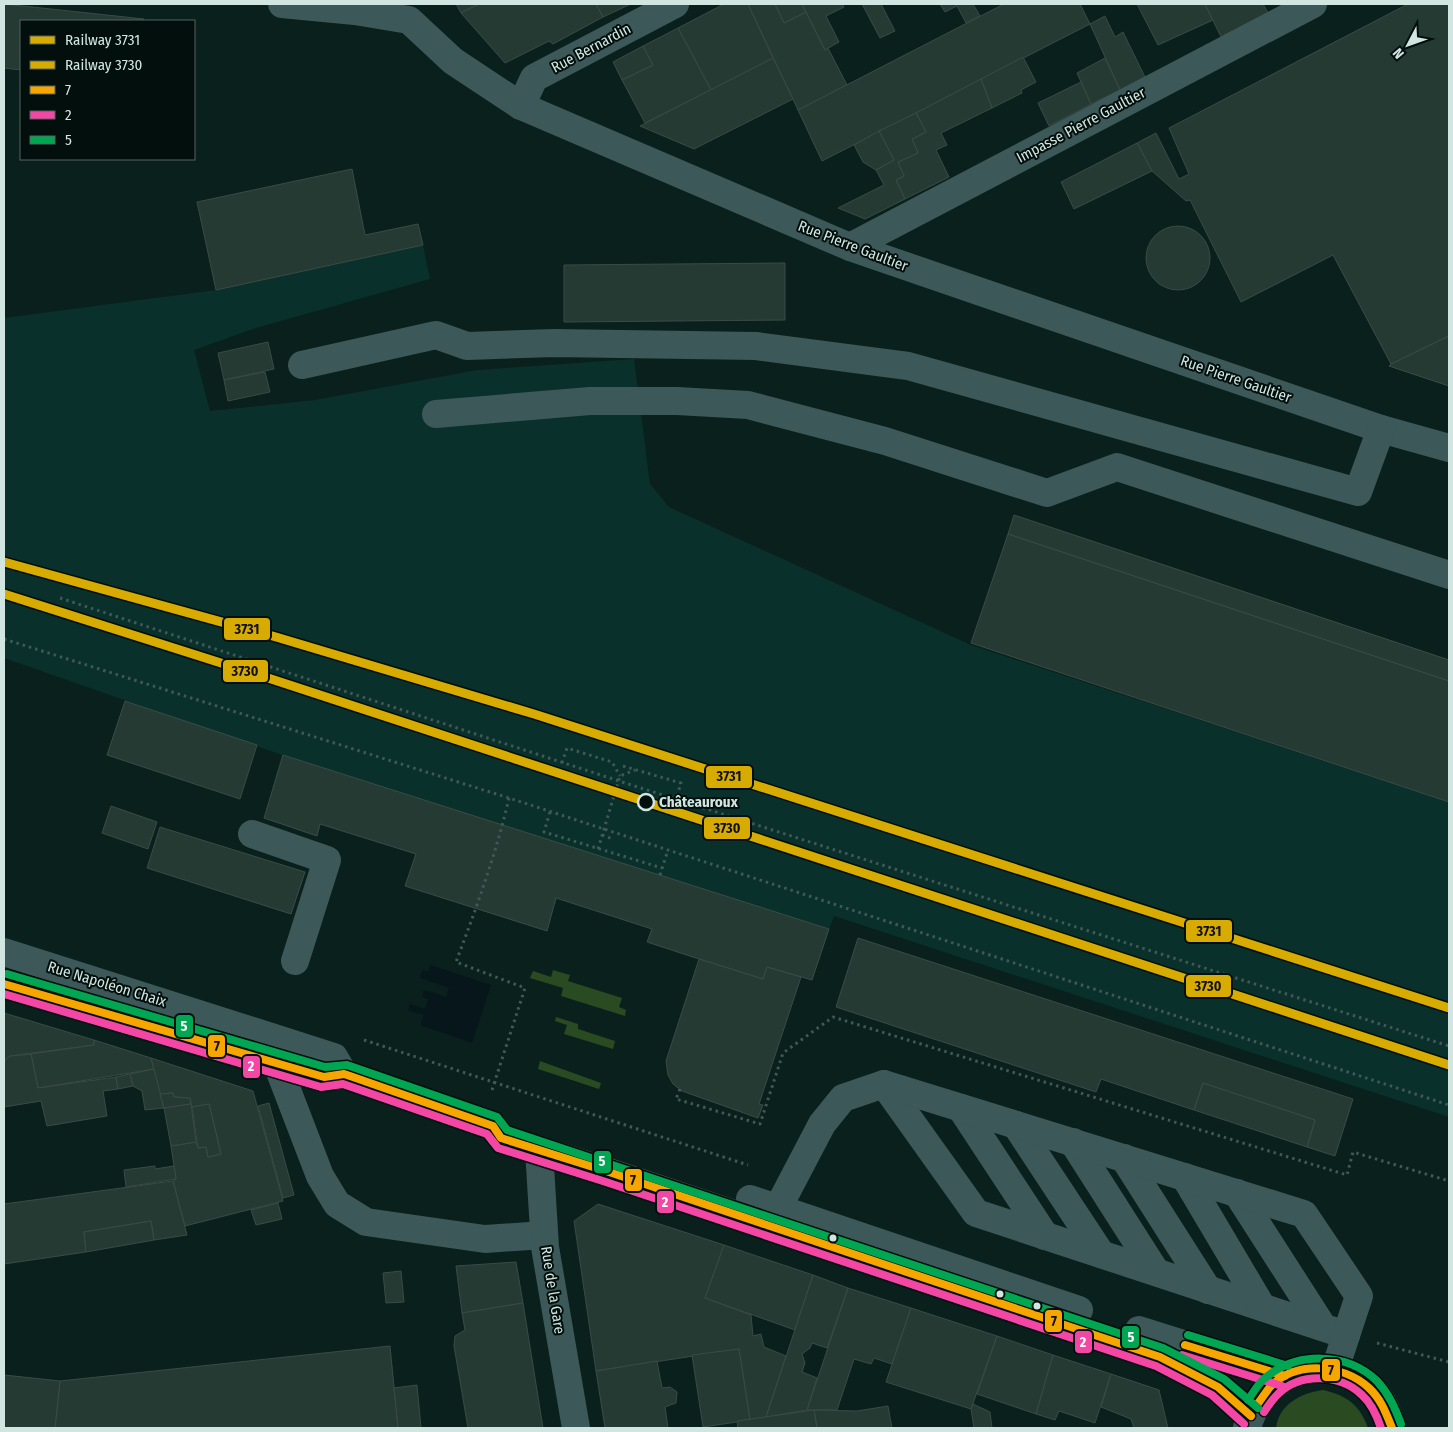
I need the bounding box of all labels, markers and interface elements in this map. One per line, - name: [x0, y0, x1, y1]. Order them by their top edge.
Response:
- street label: Rue Bernardin: [548, 19, 634, 77]
- legend: [20, 20, 195, 160]
- north arrow: [1383, 20, 1433, 70]
- text: Railway 3731: [65, 31, 140, 49]
- text: N: [1389, 44, 1408, 62]
- text: Railway 3730: [65, 56, 142, 74]
- text: 7: [65, 81, 71, 99]
- street label: Impasse Pierre Gaultier: [1014, 83, 1149, 167]
- text: 2: [65, 106, 72, 124]
- text: 5: [65, 131, 72, 149]
- street label: Rue Pierre Gaultier: [796, 217, 911, 275]
- street label: Rue Pierre Gaultier: [1178, 352, 1295, 407]
- line badge: 3731: [223, 617, 271, 641]
- text: 3731: [234, 621, 259, 638]
- line badge: 3730: [222, 659, 269, 683]
- text: 3730: [231, 663, 259, 680]
- line badge: 3731: [705, 765, 753, 789]
- text: 3731: [716, 768, 741, 785]
- marker: Châteauroux: [637, 793, 655, 811]
- place label: Châteauroux: [659, 793, 739, 811]
- line badge: 3730: [703, 816, 751, 840]
- text: 3730: [713, 820, 741, 837]
- line badge: 3731: [1185, 919, 1233, 943]
- text: 3731: [1196, 923, 1221, 940]
- street label: Rue Napoléon Chaix: [46, 957, 169, 1011]
- line badge: 3730: [1185, 974, 1232, 998]
- text: 3730: [1194, 978, 1222, 995]
- line badge: 5: [175, 1014, 194, 1038]
- text: 5: [181, 1018, 188, 1035]
- line badge: 7: [207, 1034, 226, 1058]
- text: 7: [214, 1038, 220, 1055]
- line badge: 2: [242, 1055, 261, 1079]
- text: 2: [247, 1058, 255, 1075]
- line badge: 5: [593, 1150, 612, 1174]
- text: 5: [599, 1153, 606, 1170]
- line badge: 7: [624, 1168, 643, 1192]
- text: 7: [630, 1172, 636, 1189]
- line badge: 2: [656, 1190, 675, 1214]
- text: 2: [661, 1194, 669, 1211]
- unlabelled marker: [828, 1233, 838, 1243]
- street label: Rue de la Gare: [537, 1245, 569, 1335]
- unlabelled marker: [995, 1289, 1005, 1299]
- unlabelled marker: [1032, 1301, 1042, 1311]
- line badge: 7: [1044, 1309, 1063, 1333]
- text: 7: [1051, 1313, 1057, 1330]
- line badge: 5: [1121, 1325, 1140, 1349]
- text: 5: [1128, 1329, 1135, 1346]
- line badge: 2: [1074, 1330, 1093, 1354]
- text: 2: [1079, 1334, 1087, 1351]
- line badge: 7: [1321, 1358, 1341, 1382]
- text: 7: [1328, 1362, 1334, 1379]

